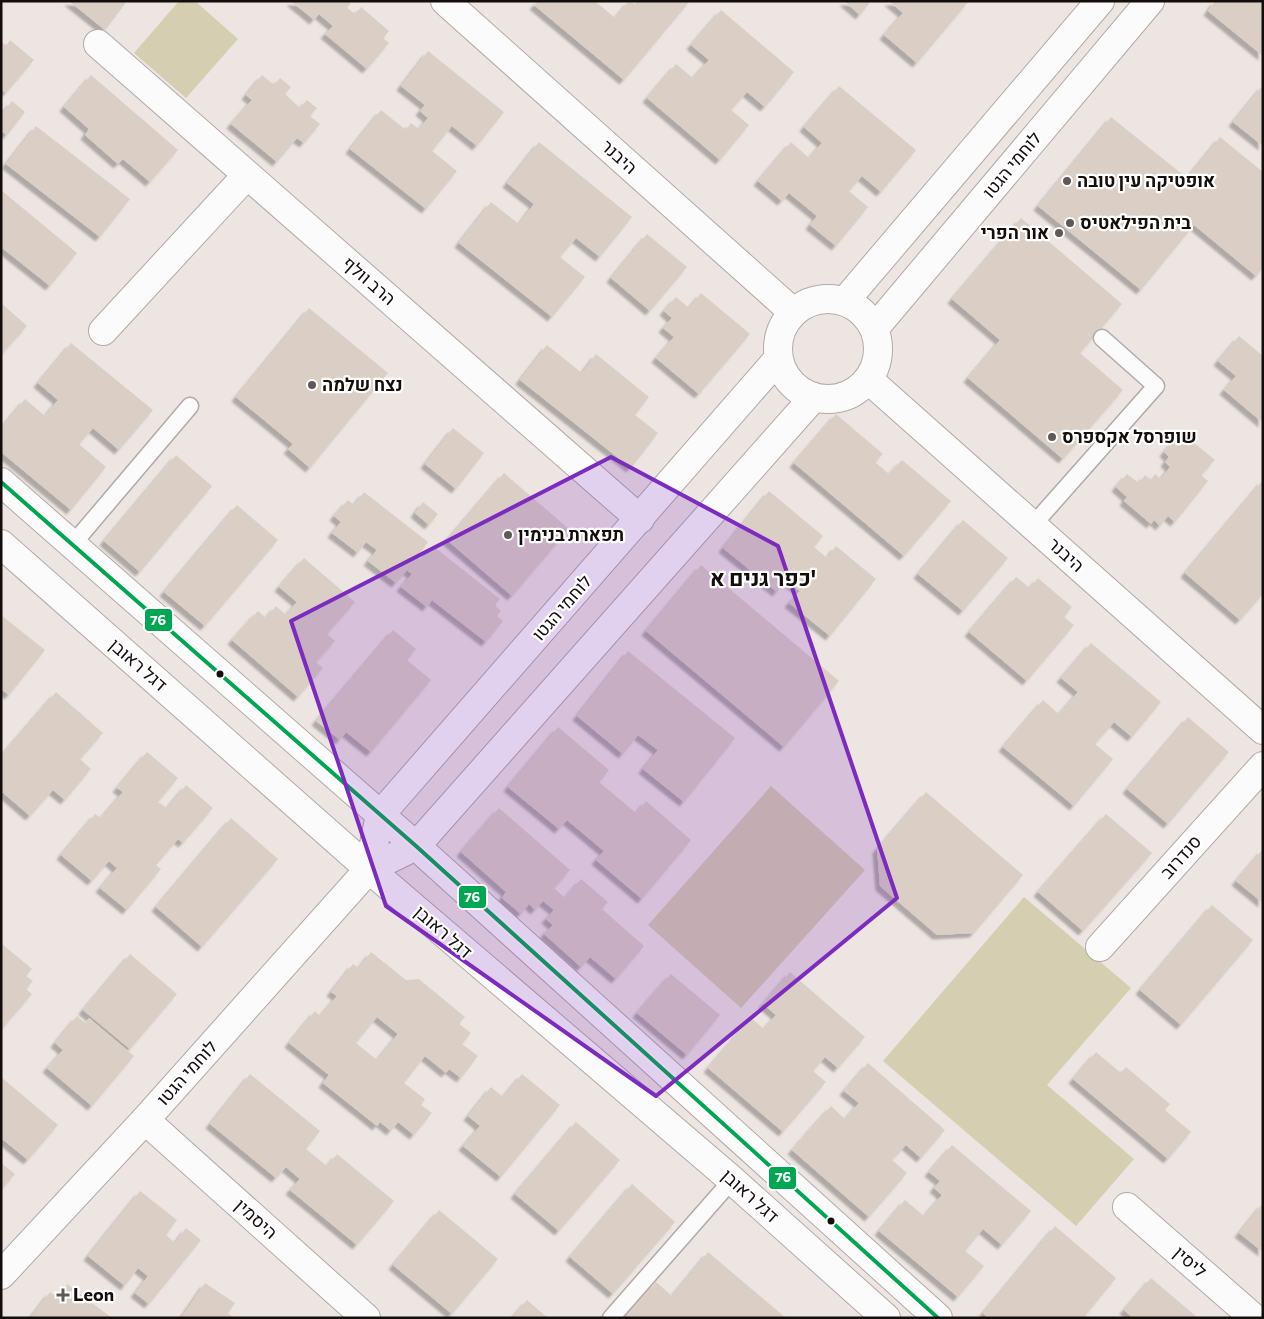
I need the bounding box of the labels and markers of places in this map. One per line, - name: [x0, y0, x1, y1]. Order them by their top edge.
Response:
- place label: אופטיקה עין טובה: [1077, 169, 1215, 191]
- marker: אופטיקה עין טובה: [1061, 175, 1073, 187]
- place label: בית הפילאטיס: [1080, 211, 1191, 233]
- marker: בית הפילאטיס: [1064, 217, 1076, 229]
- place label: אור הפרי: [981, 221, 1049, 243]
- marker: אור הפרי: [1053, 227, 1065, 239]
- place label: נצח שלמה: [322, 373, 403, 395]
- marker: נצח שלמה: [306, 379, 318, 391]
- place label: שופרסל אקספרס: [1062, 425, 1197, 447]
- marker: שופרסל אקספרס: [1046, 431, 1058, 443]
- place label: תפארת בנימין: [518, 523, 624, 545]
- marker: תפארת בנימין: [502, 529, 514, 541]
- unlabelled marker: [215, 669, 225, 679]
- unlabelled marker: [826, 1216, 836, 1226]
- place label: Leon: [73, 1283, 114, 1305]
- marker: Leon: [57, 1289, 69, 1301]

